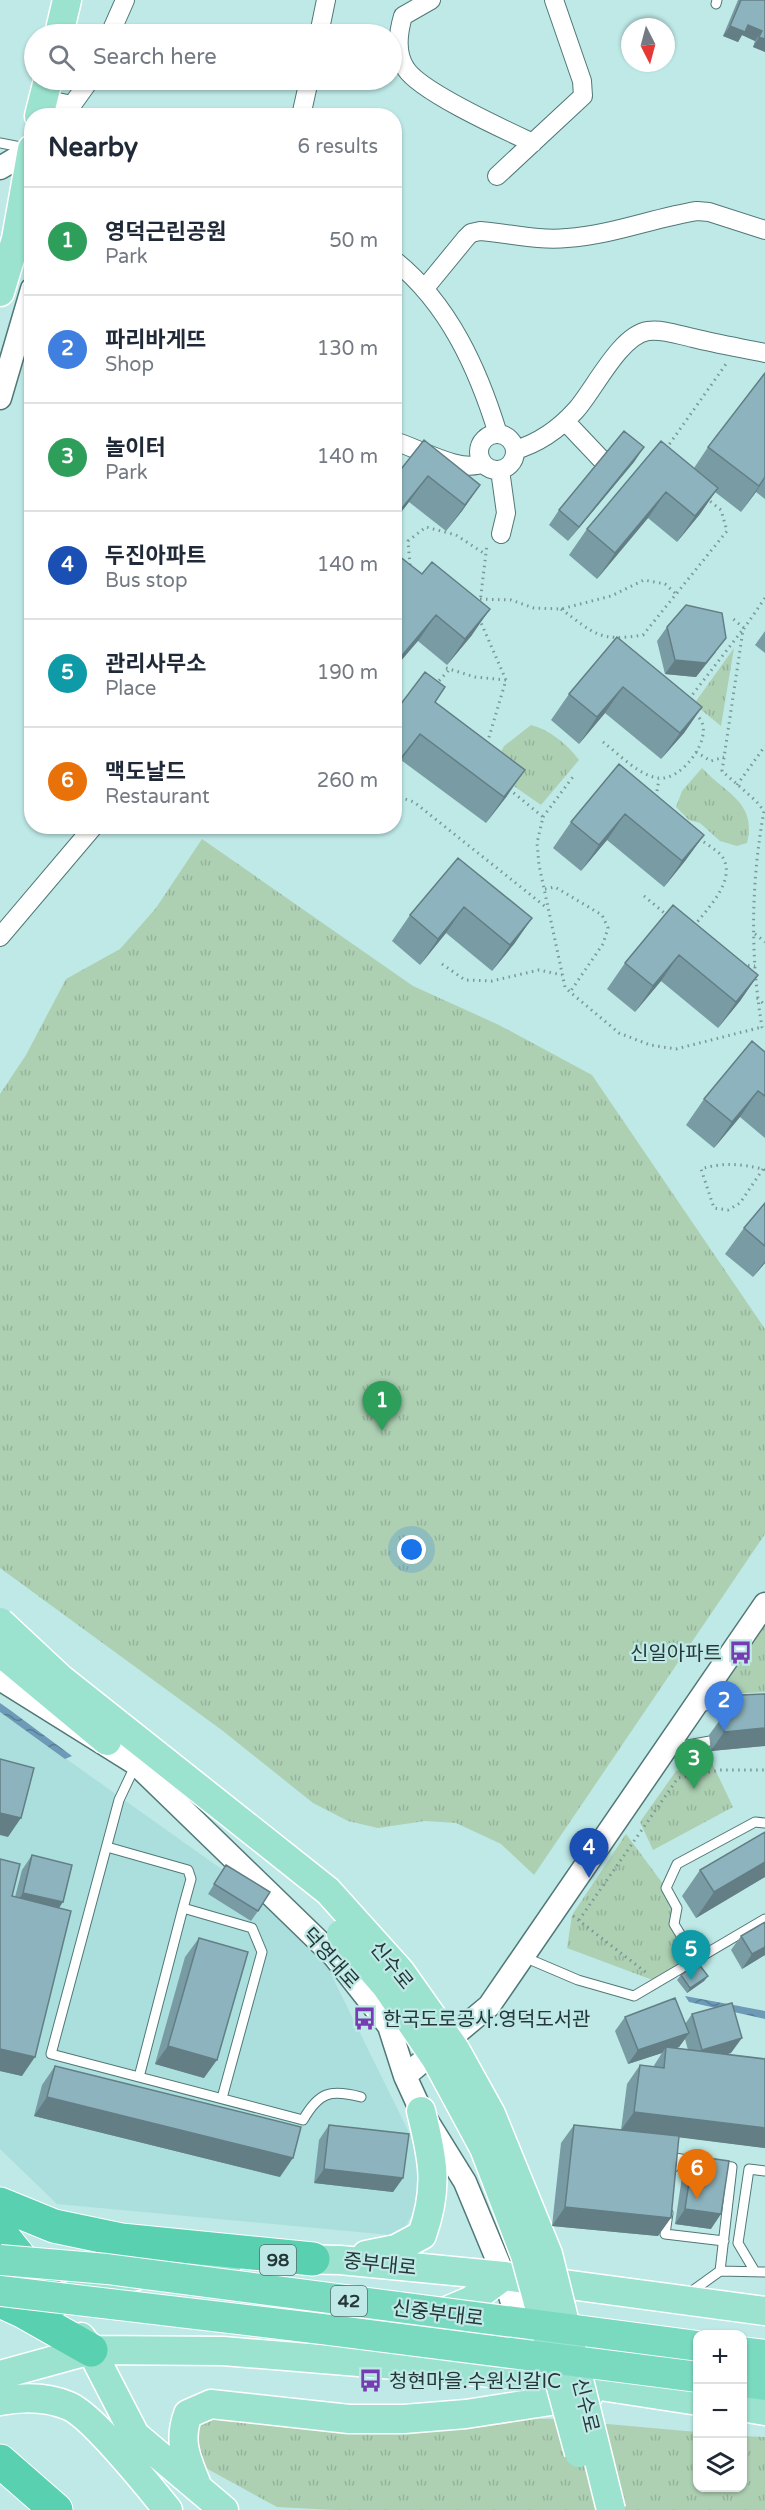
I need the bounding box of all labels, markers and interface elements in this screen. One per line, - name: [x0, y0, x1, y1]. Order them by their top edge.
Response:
- north arrow: [621, 18, 675, 72]
- search box: [24, 24, 402, 90]
- icon: search: [45, 41, 78, 74]
- text: Search here: [93, 44, 217, 70]
- text: Nearby: [48, 132, 138, 163]
- text: 6 results: [298, 135, 378, 159]
- text: 영덕근린공원: [105, 219, 226, 245]
- text: 1: [61, 229, 74, 253]
- text: 50 m: [329, 229, 378, 253]
- text: Park: [105, 245, 148, 269]
- text: 파리바게뜨: [105, 327, 206, 353]
- text: 2: [61, 337, 74, 361]
- text: 130 m: [317, 337, 378, 361]
- text: Shop: [105, 353, 154, 377]
- text: 놀이터: [105, 435, 166, 461]
- text: 3: [61, 445, 74, 469]
- text: 140 m: [317, 445, 378, 469]
- text: Park: [105, 461, 148, 485]
- text: 두진아파트: [105, 543, 206, 569]
- text: 4: [61, 553, 74, 577]
- text: 140 m: [317, 553, 378, 577]
- text: Bus stop: [105, 569, 188, 593]
- text: 관리사무소: [105, 651, 206, 677]
- text: 5: [61, 661, 74, 685]
- text: 190 m: [317, 661, 378, 685]
- text: Place: [105, 677, 156, 701]
- text: 맥도날드: [105, 759, 186, 785]
- text: 6: [61, 769, 74, 793]
- text: 260 m: [317, 769, 378, 793]
- text: Restaurant: [105, 785, 210, 809]
- pin: 1: [362, 1382, 401, 1431]
- your location: [397, 1535, 426, 1564]
- bus stop icon: 신일아파트: [727, 1640, 753, 1666]
- place label: 신일아파트: [630, 1642, 722, 1666]
- pin: 2: [704, 1682, 744, 1731]
- pin: 3: [674, 1740, 714, 1789]
- pin: 4: [570, 1828, 608, 1878]
- street label: 덕영대로: [297, 1923, 364, 1994]
- pin: 5: [672, 1930, 710, 1980]
- street label: 신수로: [365, 1937, 418, 1995]
- bus stop icon: 한국도로공사.영덕도서관: [352, 2006, 378, 2032]
- place label: 한국도로공사.영덕도서관: [383, 2008, 591, 2032]
- pin: 6: [678, 2150, 716, 2199]
- road number: 98: [260, 2245, 296, 2275]
- street label: 중부대로: [342, 2249, 418, 2281]
- road number: 42: [331, 2286, 367, 2316]
- street label: 신중부대로: [391, 2296, 485, 2332]
- map controls: [693, 2330, 747, 2492]
- button: +: [693, 2330, 747, 2384]
- bus stop icon: 청현마을.수원신갈IC: [358, 2368, 384, 2394]
- place label: 청현마을.수원신갈IC: [389, 2370, 561, 2394]
- street label: 신수로: [567, 2376, 603, 2435]
- button: −: [693, 2384, 747, 2438]
- button: layers: [693, 2438, 747, 2492]

